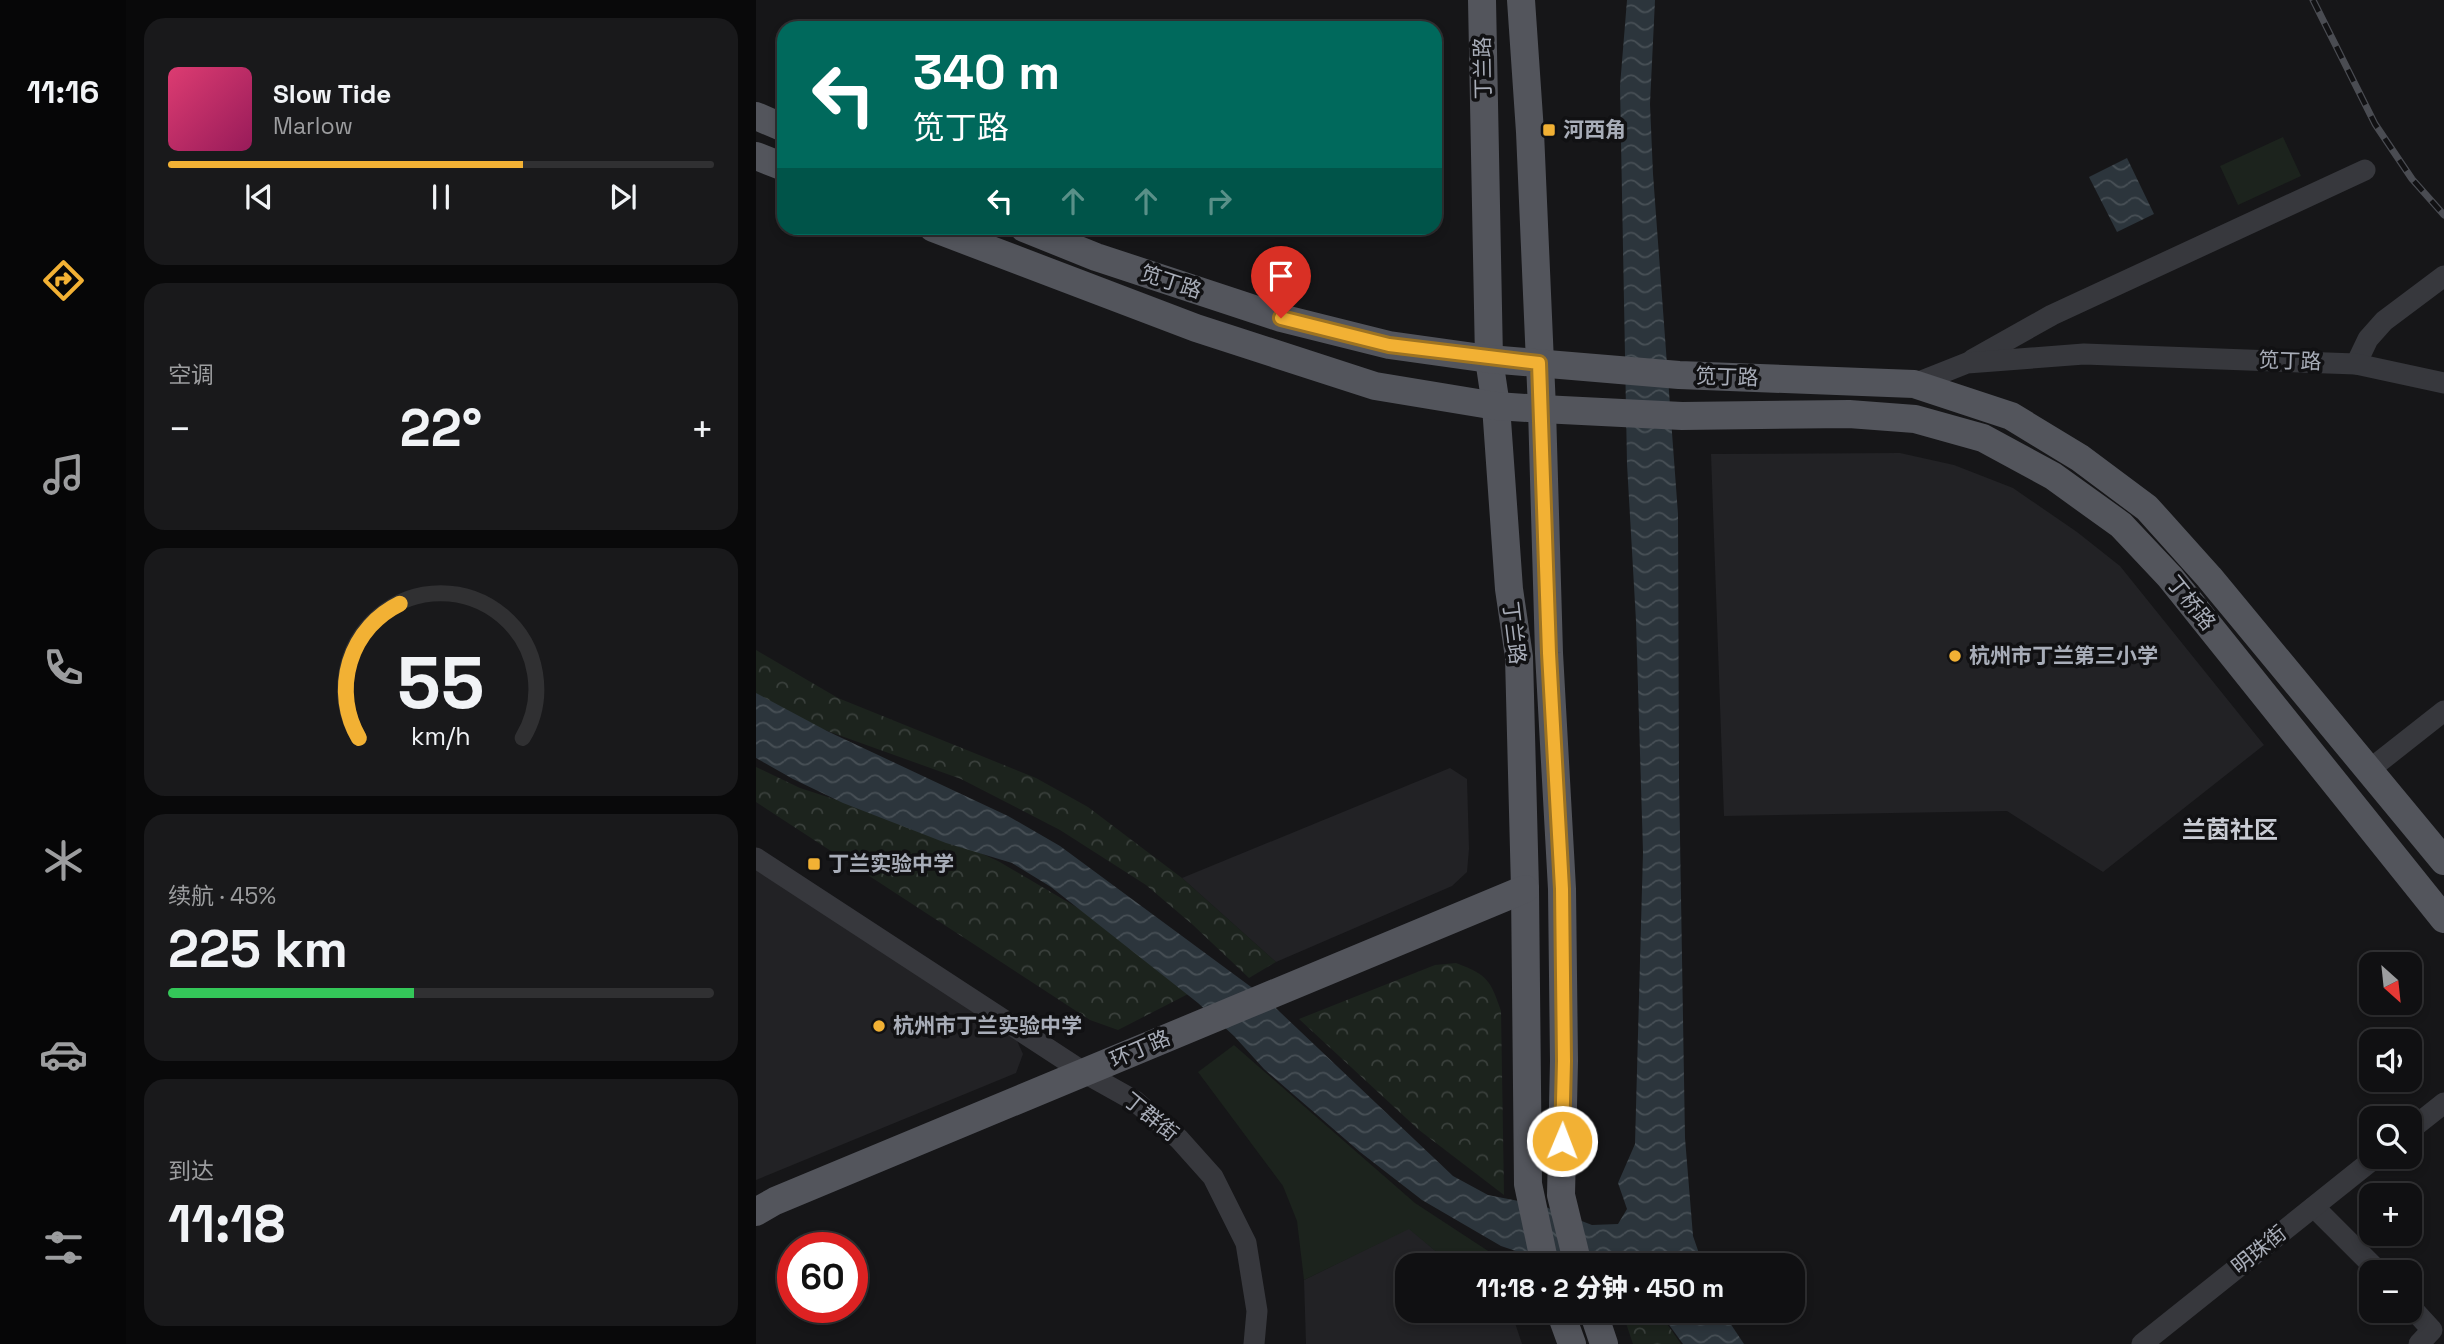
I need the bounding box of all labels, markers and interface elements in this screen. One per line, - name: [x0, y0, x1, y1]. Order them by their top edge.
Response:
- street label: 丁兰路: [1468, 36, 1497, 100]
- text: 340 m: [913, 41, 1060, 103]
- icon: left: [798, 49, 889, 140]
- text: 11:16: [27, 72, 99, 112]
- text: Slow Tide: [273, 77, 391, 111]
- text: 笕丁路: [913, 108, 1009, 148]
- text: Marlow: [273, 111, 353, 141]
- place label: 河西角: [1563, 116, 1626, 143]
- marker: 河西角: [1541, 122, 1557, 138]
- icon: previous: [240, 178, 278, 216]
- icon: pause: [422, 178, 460, 216]
- icon: next: [604, 178, 642, 216]
- icon: left: [981, 182, 1019, 220]
- icon: ahead: [1054, 182, 1092, 220]
- icon: ahead: [1127, 182, 1165, 220]
- icon: right: [1200, 182, 1238, 220]
- pin: [1251, 246, 1311, 318]
- icon: directions: [39, 256, 88, 305]
- icon: arrive: [1262, 257, 1300, 295]
- street label: 笕丁路: [1137, 259, 1205, 304]
- street label: 笕丁路: [2258, 346, 2322, 375]
- text: 空调: [168, 360, 214, 390]
- street label: 笕丁路: [1695, 362, 1759, 391]
- text: 22°: [400, 395, 482, 461]
- text: −: [168, 405, 192, 453]
- text: +: [690, 405, 714, 453]
- icon: music: [39, 450, 88, 499]
- street label: 丁桥路: [2161, 570, 2222, 636]
- street label: 丁兰路: [1497, 600, 1532, 666]
- text: 55: [397, 636, 485, 729]
- place label: 杭州市丁兰第三小学: [1969, 642, 2158, 669]
- icon: phone: [39, 643, 88, 692]
- marker: 杭州市丁兰第三小学: [1947, 648, 1963, 664]
- text: km/h: [411, 720, 471, 752]
- district label: 兰茵社区: [2182, 814, 2278, 845]
- icon: climate: [39, 836, 88, 885]
- place label: 丁兰实验中学: [828, 850, 954, 877]
- marker: 丁兰实验中学: [806, 856, 822, 872]
- text: 续航 · 45%: [168, 881, 276, 911]
- text: 225 km: [168, 916, 348, 982]
- north arrow: [2359, 952, 2422, 1015]
- map controls: [2359, 952, 2422, 1323]
- place label: 杭州市丁兰实验中学: [893, 1012, 1082, 1039]
- marker: 杭州市丁兰实验中学: [871, 1018, 887, 1034]
- street label: 环丁路: [1106, 1024, 1174, 1073]
- button: sound: [2359, 1029, 2422, 1092]
- icon: car: [39, 1030, 88, 1079]
- street label: 丁群街: [1118, 1086, 1184, 1147]
- position arrow: [1525, 1104, 1599, 1178]
- button: search: [2359, 1106, 2422, 1169]
- text: 到达: [168, 1156, 214, 1186]
- button: +: [2359, 1183, 2422, 1246]
- text: 11:18: [168, 1191, 285, 1257]
- street label: 明珠街: [2226, 1219, 2292, 1280]
- icon: filters: [39, 1223, 88, 1272]
- speed limit sign: 60: [777, 1232, 868, 1323]
- button: −: [2359, 1260, 2422, 1323]
- text: 11:18 · 2 分钟 · 450 m: [1476, 1271, 1724, 1305]

